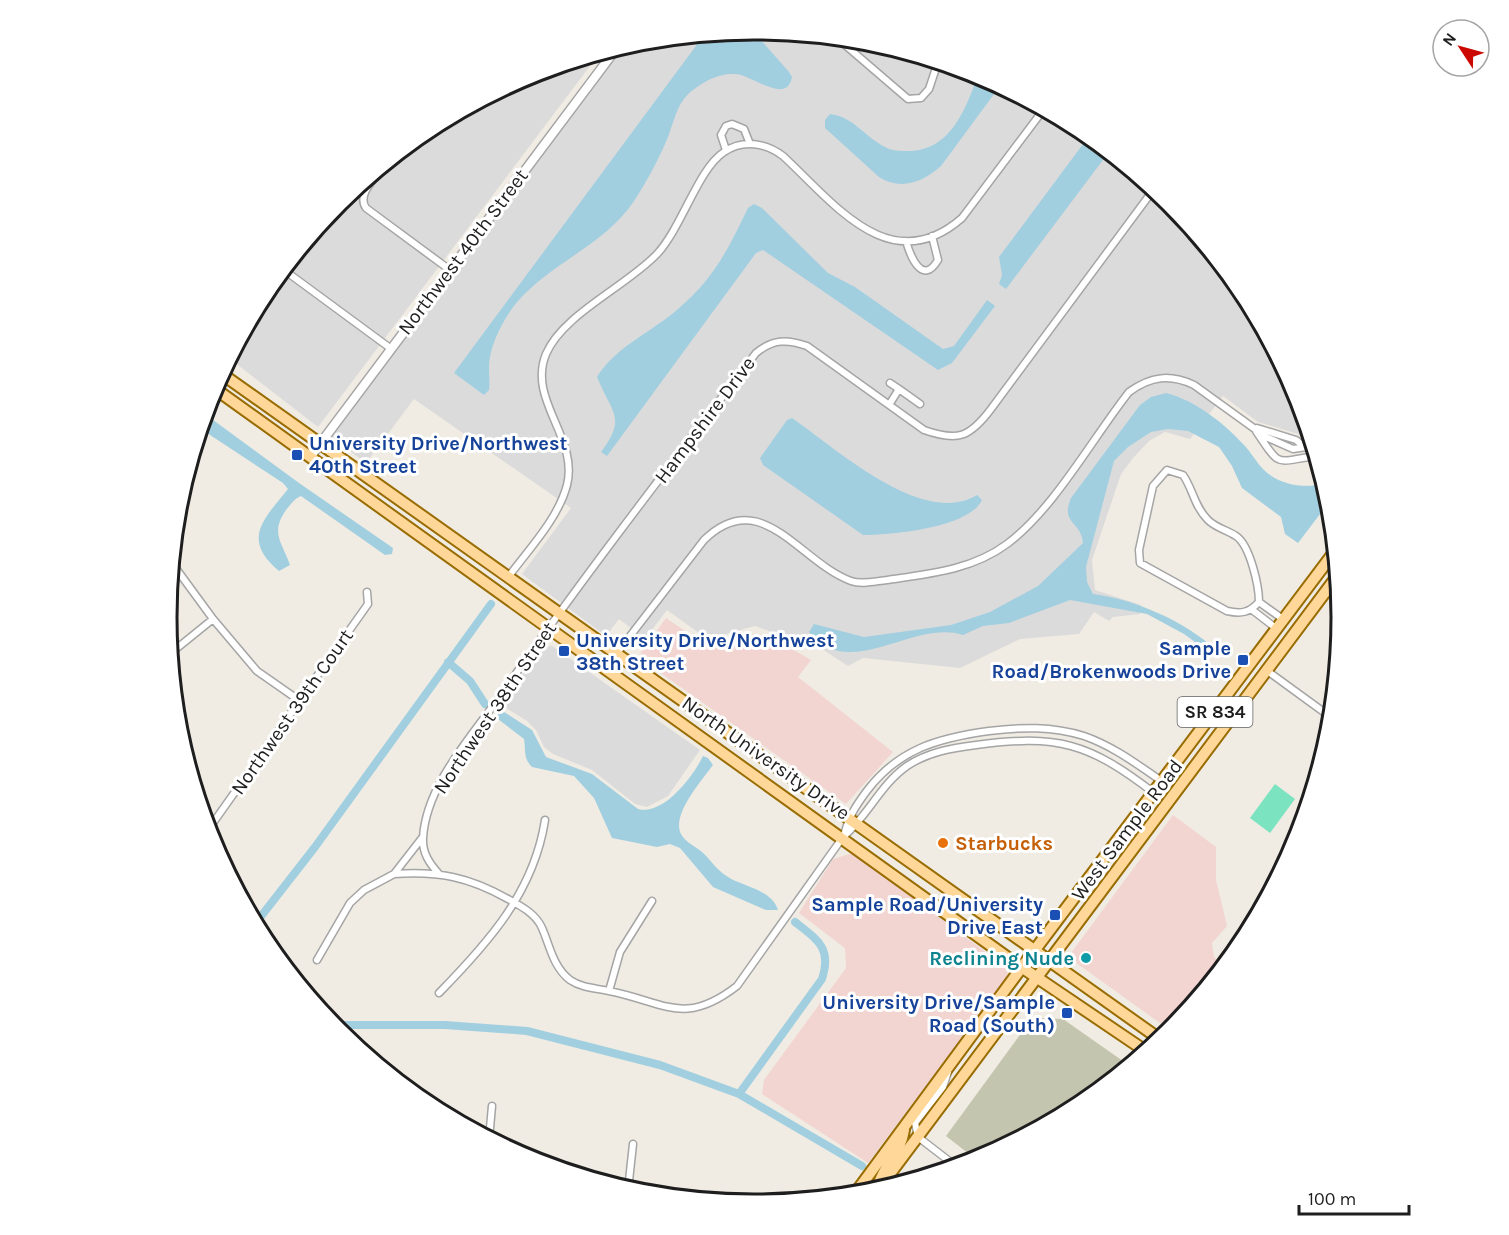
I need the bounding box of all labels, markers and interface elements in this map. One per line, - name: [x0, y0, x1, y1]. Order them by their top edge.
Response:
- north arrow: [1431, 18, 1491, 78]
- text: N: [1438, 29, 1460, 50]
- street label: Northwest 40th Street: [393, 164, 533, 339]
- street label: Hampshire Drive: [650, 352, 760, 488]
- place label: University Drive/Northwest 40th Street: [309, 432, 567, 478]
- marker: University Drive/Northwest 40th Street: [290, 448, 304, 462]
- street label: Northwest 38th Street: [429, 617, 561, 798]
- street label: Northwest 39th Court: [226, 624, 358, 799]
- place label: University Drive/Northwest 38th Street: [576, 629, 834, 675]
- place label: Sample Road/Brokenwoods Drive: [992, 637, 1231, 683]
- marker: University Drive/Northwest 38th Street: [557, 644, 571, 658]
- marker: Sample Road/Brokenwoods Drive: [1236, 653, 1250, 667]
- street label: North University Drive: [678, 691, 854, 825]
- road number: SR 834: [1178, 697, 1252, 727]
- street label: West Sample Road: [1067, 755, 1187, 905]
- place label: Starbucks: [955, 832, 1053, 855]
- marker: Starbucks: [936, 836, 950, 850]
- place label: Sample Road/University Drive East: [811, 893, 1043, 939]
- marker: Sample Road/University Drive East: [1048, 908, 1062, 922]
- place label: Reclining Nude: [929, 947, 1074, 970]
- marker: Reclining Nude: [1079, 951, 1093, 965]
- place label: University Drive/Sample Road (South): [822, 991, 1055, 1037]
- marker: University Drive/Sample Road (South): [1060, 1006, 1074, 1020]
- scale bar: [1299, 1178, 1408, 1216]
- text: 100 m: [1308, 1188, 1356, 1210]

